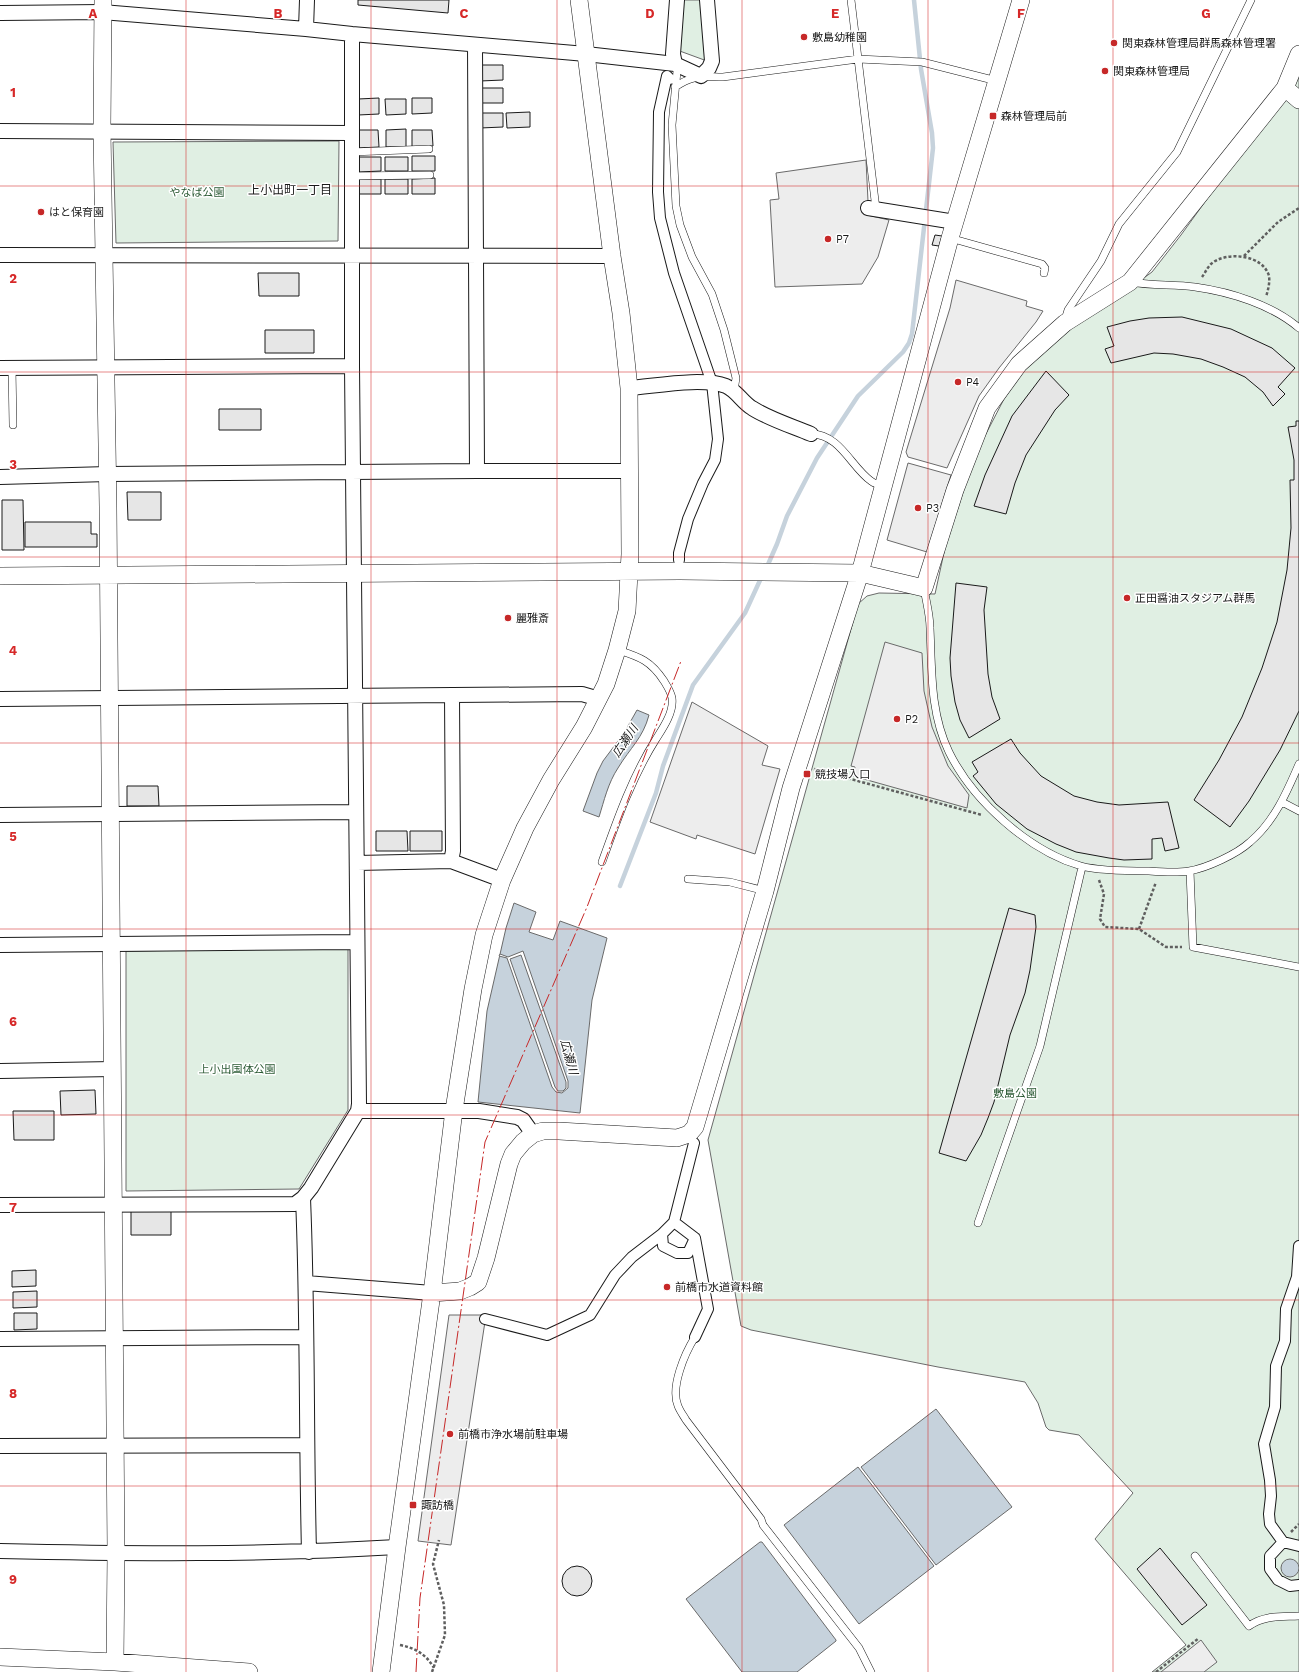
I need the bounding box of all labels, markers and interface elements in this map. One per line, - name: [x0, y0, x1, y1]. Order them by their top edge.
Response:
- text: A: [89, 6, 98, 21]
- text: B: [274, 6, 283, 21]
- text: C: [460, 6, 469, 21]
- text: D: [645, 6, 655, 21]
- text: E: [831, 6, 839, 21]
- text: F: [1017, 6, 1025, 21]
- text: G: [1201, 6, 1211, 21]
- place label: 敷島幼稚園: [812, 31, 867, 44]
- marker: 敷島幼稚園: [799, 32, 809, 42]
- place label: 関東森林管理局群馬森林管理署: [1122, 37, 1276, 50]
- marker: 関東森林管理局群馬森林管理署: [1109, 38, 1119, 48]
- place label: 関東森林管理局: [1113, 65, 1190, 78]
- marker: 関東森林管理局: [1100, 66, 1110, 76]
- text: 1: [10, 85, 16, 100]
- place label: 森林管理局前: [1001, 110, 1067, 123]
- marker: 森林管理局前: [988, 111, 998, 121]
- district label: 上小出町一丁目: [248, 183, 332, 197]
- park label: やなば公園: [170, 186, 225, 199]
- place label: はと保育園: [49, 206, 104, 219]
- marker: はと保育園: [36, 207, 46, 217]
- place label: P7: [836, 233, 849, 246]
- marker: P7: [823, 234, 833, 244]
- text: 2: [9, 271, 17, 286]
- place label: P4: [966, 376, 980, 389]
- marker: P4: [953, 377, 963, 387]
- text: 3: [9, 457, 17, 472]
- place label: P3: [926, 502, 939, 515]
- marker: P3: [913, 503, 923, 513]
- place label: 正田醤油スタジアム群馬: [1135, 592, 1255, 605]
- marker: 正田醤油スタジアム群馬: [1122, 593, 1132, 603]
- place label: 麗雅斎: [516, 612, 549, 625]
- marker: 麗雅斎: [503, 613, 513, 623]
- text: 4: [9, 643, 18, 658]
- place label: P2: [905, 713, 918, 726]
- marker: P2: [892, 714, 902, 724]
- water label: 広瀬川: [609, 721, 642, 760]
- place label: 競技場入口: [815, 768, 870, 781]
- marker: 競技場入口: [802, 769, 812, 779]
- text: 5: [9, 829, 17, 844]
- text: 6: [9, 1014, 17, 1029]
- water label: 広瀬川: [558, 1038, 581, 1078]
- park label: 上小出国体公園: [199, 1063, 276, 1076]
- park label: 敷島公園: [993, 1087, 1037, 1100]
- text: 7: [9, 1200, 17, 1215]
- place label: 前橋市水道資料館: [675, 1281, 763, 1294]
- marker: 前橋市水道資料館: [662, 1282, 672, 1292]
- text: 8: [9, 1386, 17, 1401]
- place label: 前橋市浄水場前駐車場: [458, 1428, 568, 1441]
- marker: 前橋市浄水場前駐車場: [445, 1429, 455, 1439]
- place label: 諏訪橋: [421, 1499, 454, 1512]
- marker: 諏訪橋: [408, 1500, 418, 1510]
- text: 9: [9, 1572, 17, 1587]

